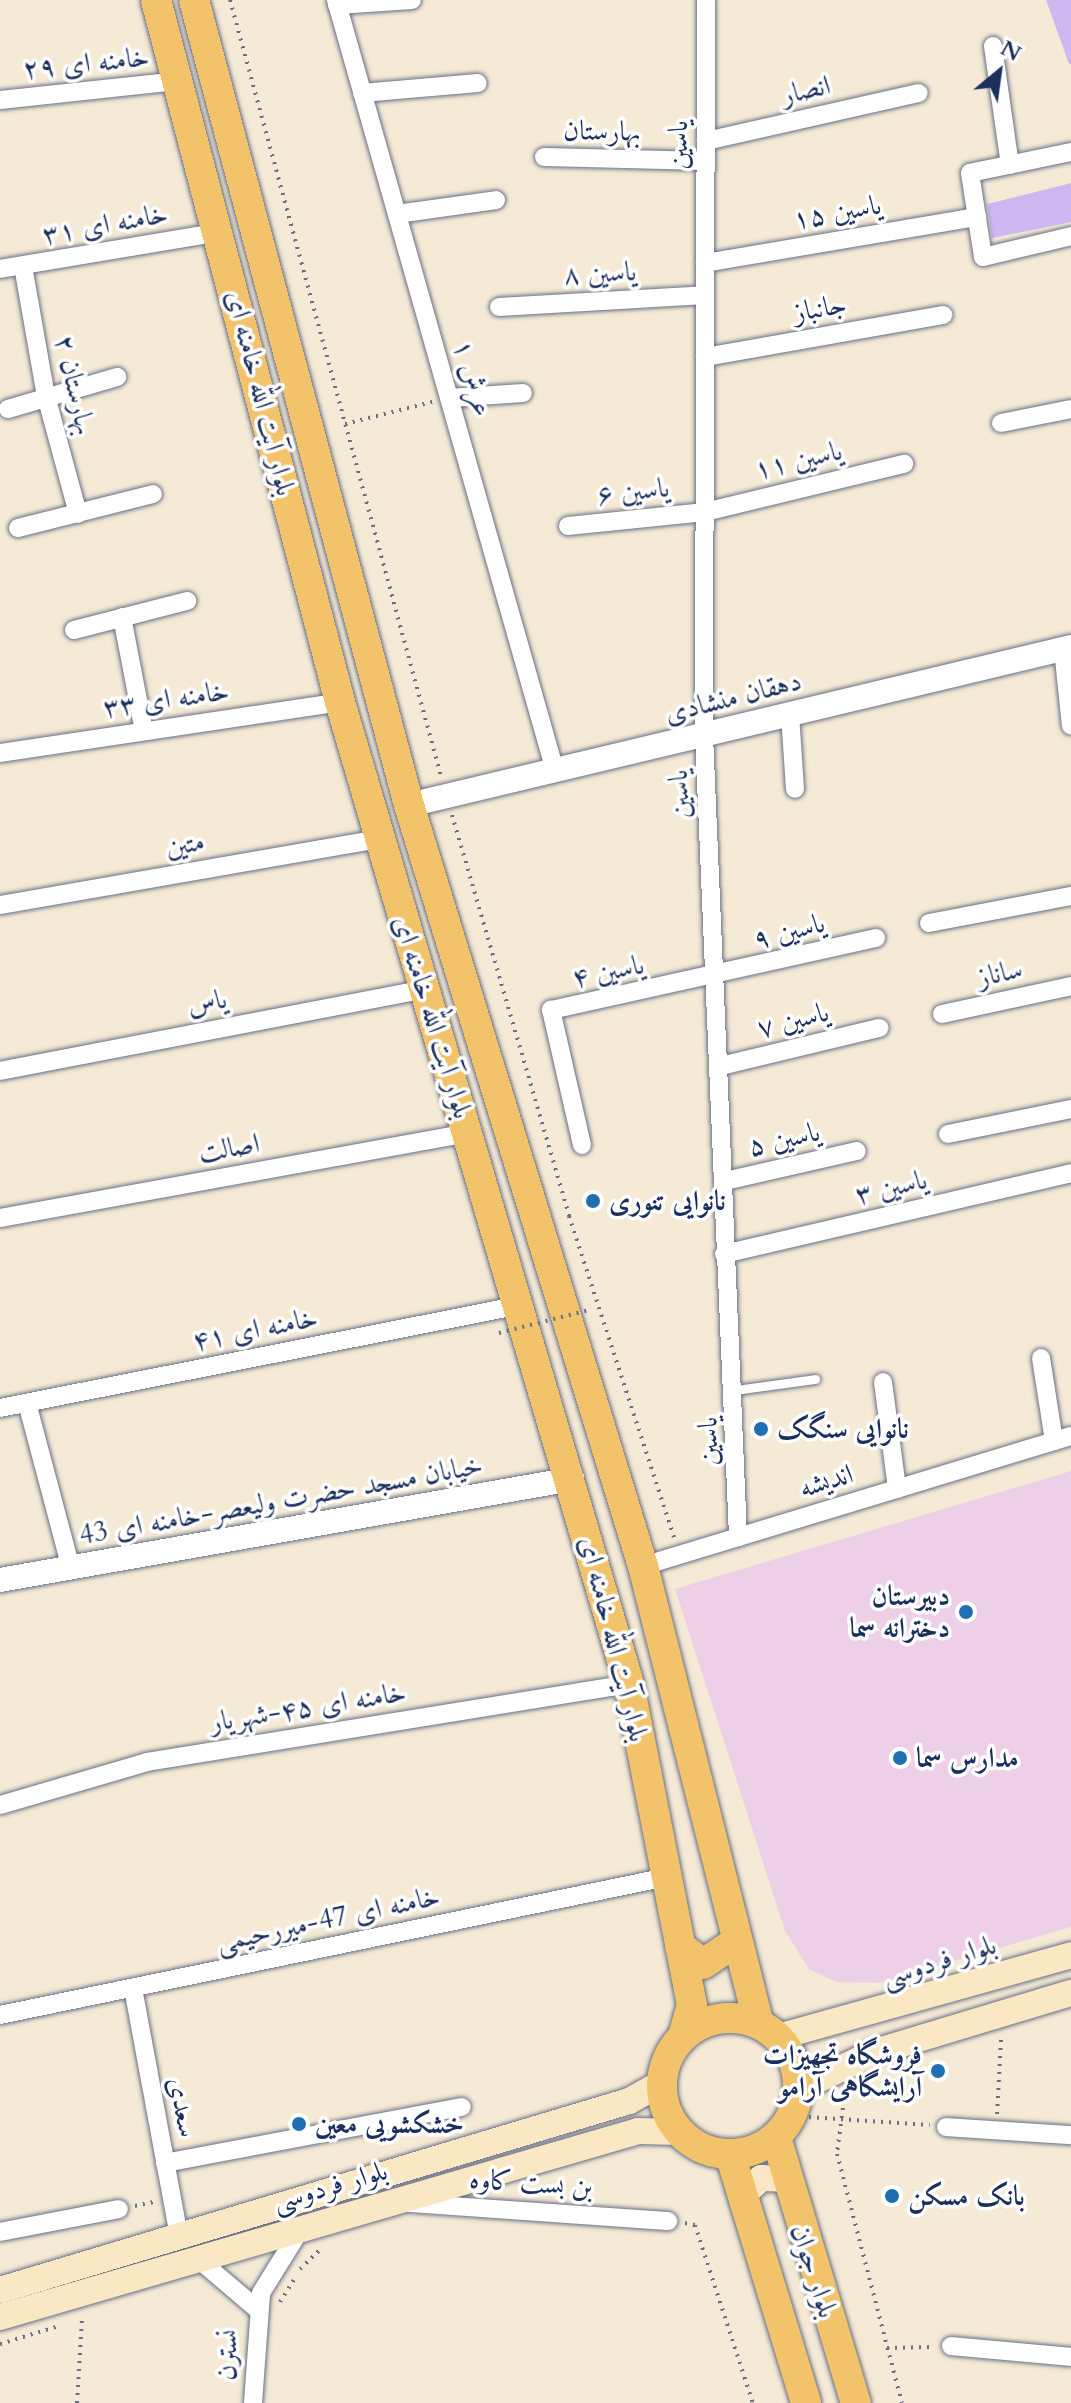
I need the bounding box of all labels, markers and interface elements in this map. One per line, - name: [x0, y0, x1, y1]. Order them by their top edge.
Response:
- north arrow: [959, 32, 1039, 112]
- text: N: [995, 33, 1026, 69]
- street label: خامنه ای ۲۹: [21, 40, 151, 86]
- street label: انصار: [778, 68, 834, 112]
- street label: بهارستان: [563, 114, 641, 148]
- street label: یاسین: [661, 121, 695, 169]
- street label: یاسین ۱۵: [790, 188, 884, 236]
- street label: خامنه ای ۳۱: [40, 196, 170, 252]
- street label: یاسین ۸: [563, 254, 637, 292]
- street label: بلوار آیت الله خامنه ای: [219, 287, 303, 499]
- street label: جانباز: [791, 287, 849, 329]
- street label: بهارستان ۲: [47, 332, 103, 438]
- street label: عرش ۱: [446, 336, 500, 420]
- street label: یاسین ۱۱: [751, 434, 845, 486]
- street label: یاسین ۶: [595, 470, 671, 512]
- street label: دهقان منشادی: [661, 664, 805, 730]
- street label: خامنه ای ۳۳: [101, 674, 231, 724]
- street label: یاسین: [661, 769, 697, 819]
- street label: متین: [163, 824, 207, 864]
- street label: یاسین ۹: [750, 906, 828, 956]
- street label: بلوار آیت الله خامنه ای: [386, 911, 480, 1123]
- street label: یاسین ۴: [569, 948, 647, 994]
- street label: ساناز: [974, 952, 1026, 994]
- street label: یاس: [184, 982, 230, 1022]
- street label: یاسین ۷: [754, 995, 832, 1045]
- street label: یاسین ۵: [745, 1114, 823, 1164]
- street label: اصالت: [196, 1126, 262, 1170]
- street label: یاسین ۳: [852, 1162, 930, 1212]
- place label: نانوایی تنوری: [609, 1184, 726, 1218]
- marker: نانوایی تنوری: [584, 1192, 602, 1210]
- street label: خامنه ای ۴۱: [189, 1300, 321, 1358]
- place label: نانوایی سنگک: [777, 1412, 909, 1446]
- street label: یاسین: [691, 1416, 725, 1466]
- marker: نانوایی سنگک: [752, 1420, 770, 1438]
- street label: خیابان مسجد حضرت ولیعصر-خامنه ای 43: [77, 1448, 485, 1552]
- street label: اندیشه: [795, 1457, 857, 1505]
- street label: بلوار آیت الله خامنه ای: [572, 1533, 656, 1745]
- place label: دبیرستان دخترانه سما: [850, 1579, 950, 1645]
- marker: دبیرستان دخترانه سما: [957, 1603, 975, 1621]
- street label: خامنه ای ۴۵-شهریار: [208, 1675, 408, 1739]
- place label: مدارس سما: [916, 1741, 1019, 1775]
- marker: مدارس سما: [891, 1749, 909, 1767]
- street label: خامنه ای 47-میررحیمی: [213, 1879, 443, 1959]
- street label: بلوار فردوسی: [878, 1928, 1000, 1994]
- place label: فروشگاه تجهیزات آرایشگاهی آرامو: [763, 2038, 922, 2104]
- marker: فروشگاه تجهیزات آرایشگاهی آرامو: [929, 2062, 947, 2080]
- street label: سعدی: [161, 2074, 205, 2140]
- place label: خشکشویی معین: [315, 2107, 464, 2141]
- marker: خشکشویی معین: [290, 2115, 308, 2133]
- street label: بلوار فردوسی: [269, 2154, 391, 2218]
- street label: بن بست کاوه: [468, 2162, 594, 2204]
- place label: بانک مسکن: [908, 2179, 1025, 2213]
- marker: بانک مسکن: [883, 2187, 901, 2205]
- street label: بلوار جوان: [783, 2220, 845, 2322]
- street label: نسترن: [209, 2329, 245, 2381]

